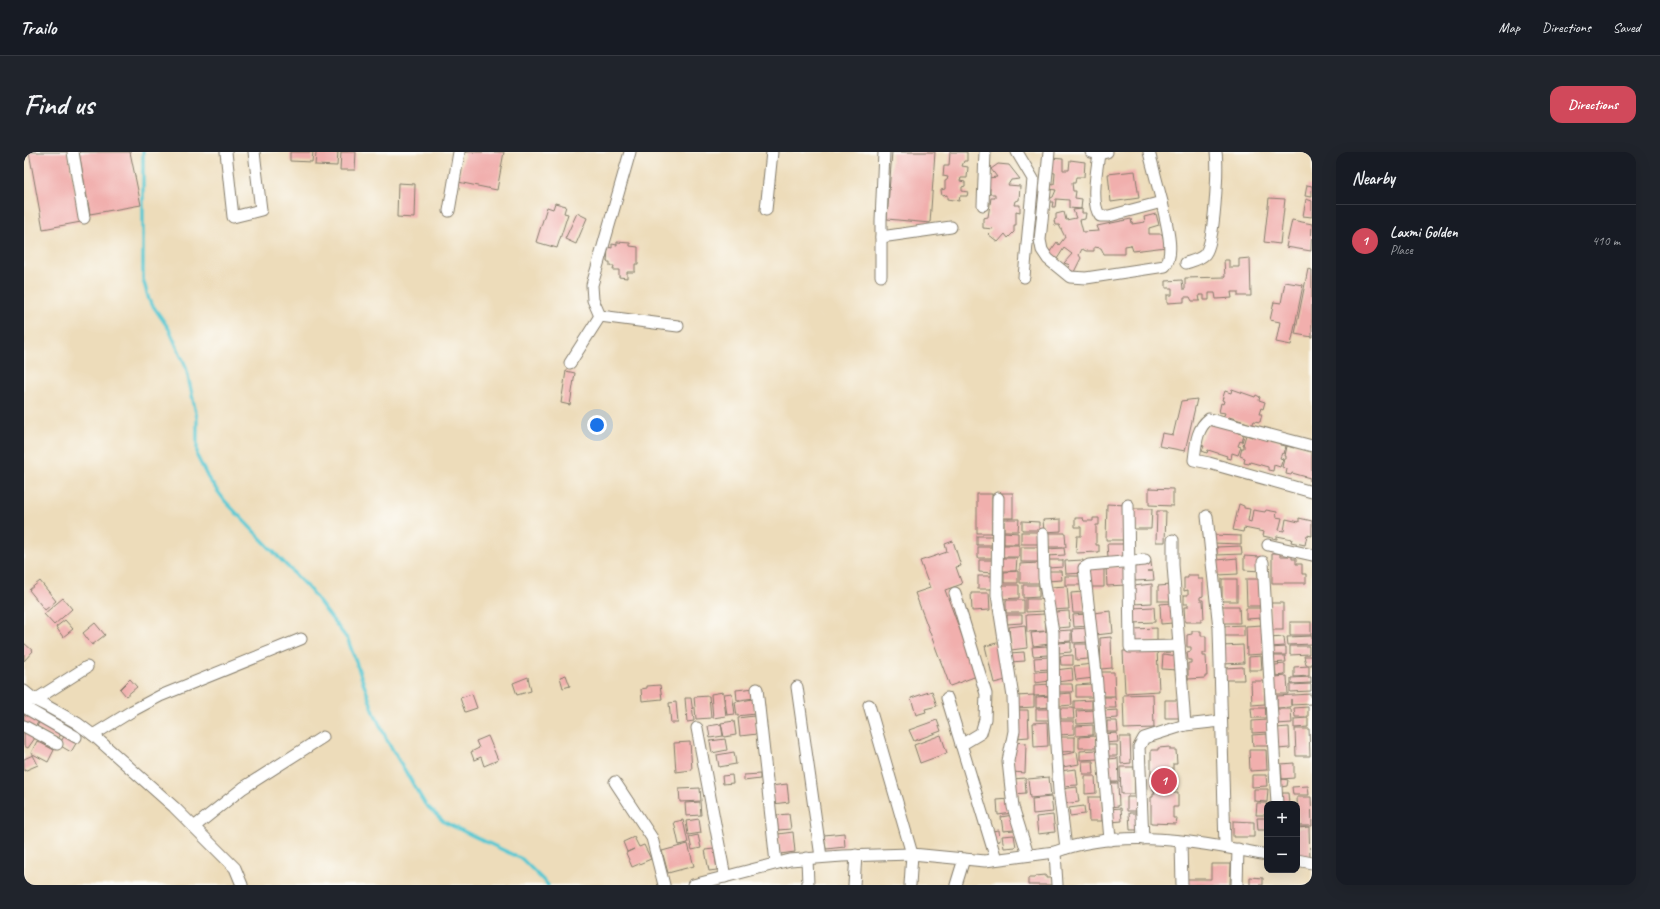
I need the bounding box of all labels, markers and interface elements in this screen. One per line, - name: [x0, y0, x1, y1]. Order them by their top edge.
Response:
- text: Trailo: [20, 16, 56, 40]
- text: Map: [1499, 19, 1520, 36]
- text: Directions: [1542, 19, 1591, 36]
- text: Saved: [1613, 19, 1640, 36]
- button: Directions: [1550, 86, 1636, 123]
- text: Find us: [24, 87, 94, 122]
- text: Nearby: [1352, 168, 1395, 189]
- text: Laxmi Golden: [1390, 223, 1458, 242]
- text: 1: [1362, 233, 1368, 249]
- text: 410 m: [1592, 233, 1620, 249]
- text: Place: [1390, 242, 1413, 258]
- your location: [587, 415, 607, 435]
- pin: 1: [1151, 766, 1177, 796]
- map controls: [1264, 801, 1300, 873]
- button: +: [1264, 801, 1300, 837]
- button: −: [1264, 837, 1300, 873]

